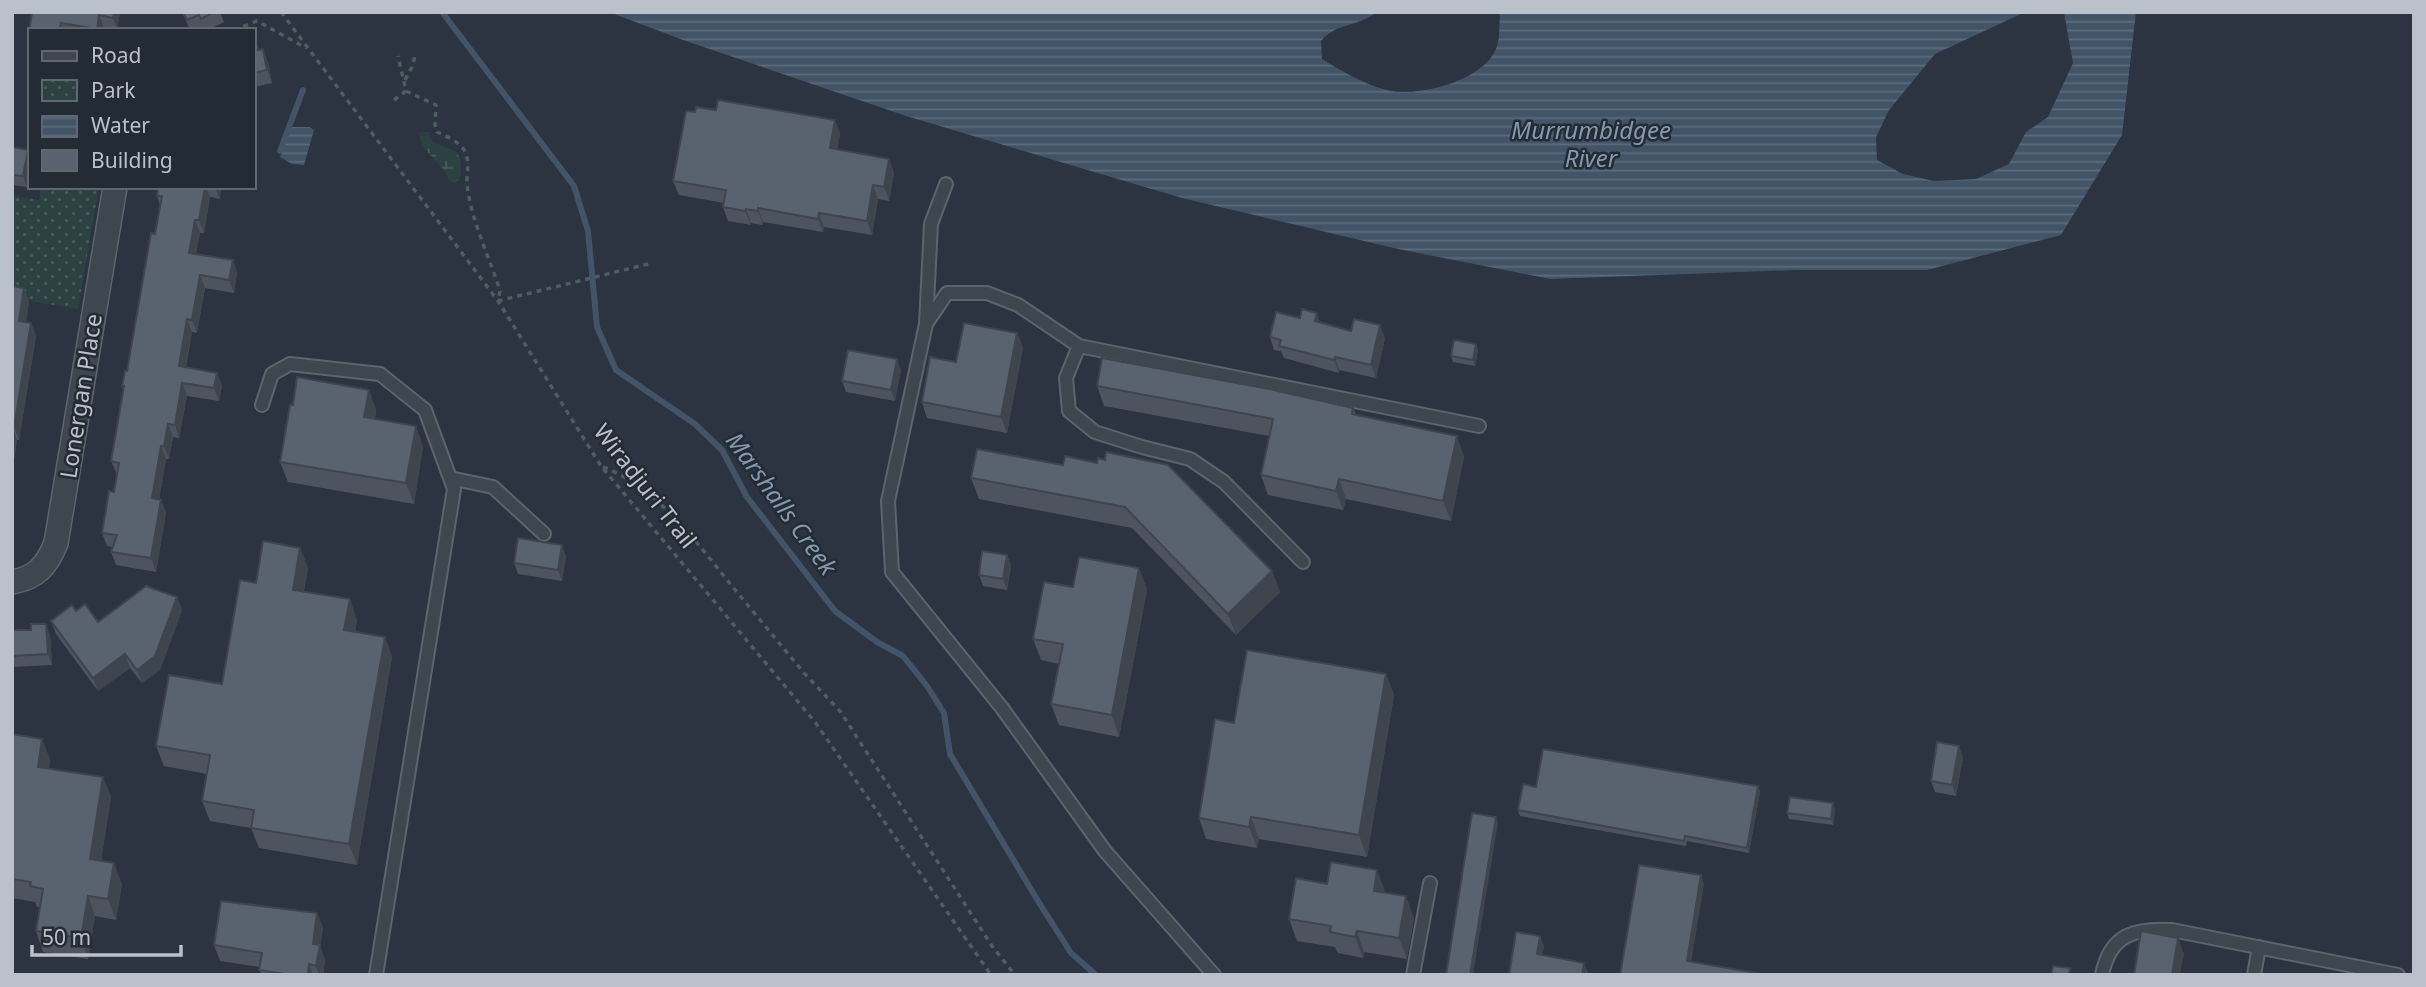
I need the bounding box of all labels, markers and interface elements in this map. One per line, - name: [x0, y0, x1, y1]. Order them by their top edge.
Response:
- legend: [28, 28, 256, 189]
- text: Road: [91, 41, 141, 69]
- text: Park: [91, 76, 136, 104]
- text: Water: [91, 111, 150, 139]
- water label: Murrumbidgee River: [1511, 113, 1671, 174]
- text: Building: [91, 146, 173, 174]
- street label: Lonergan Place: [51, 311, 109, 481]
- street label: Wiradjuri Trail: [587, 416, 705, 555]
- water label: Marshalls Creek: [719, 425, 846, 582]
- scale bar: [32, 914, 180, 958]
- text: 50 m: [42, 923, 91, 951]

